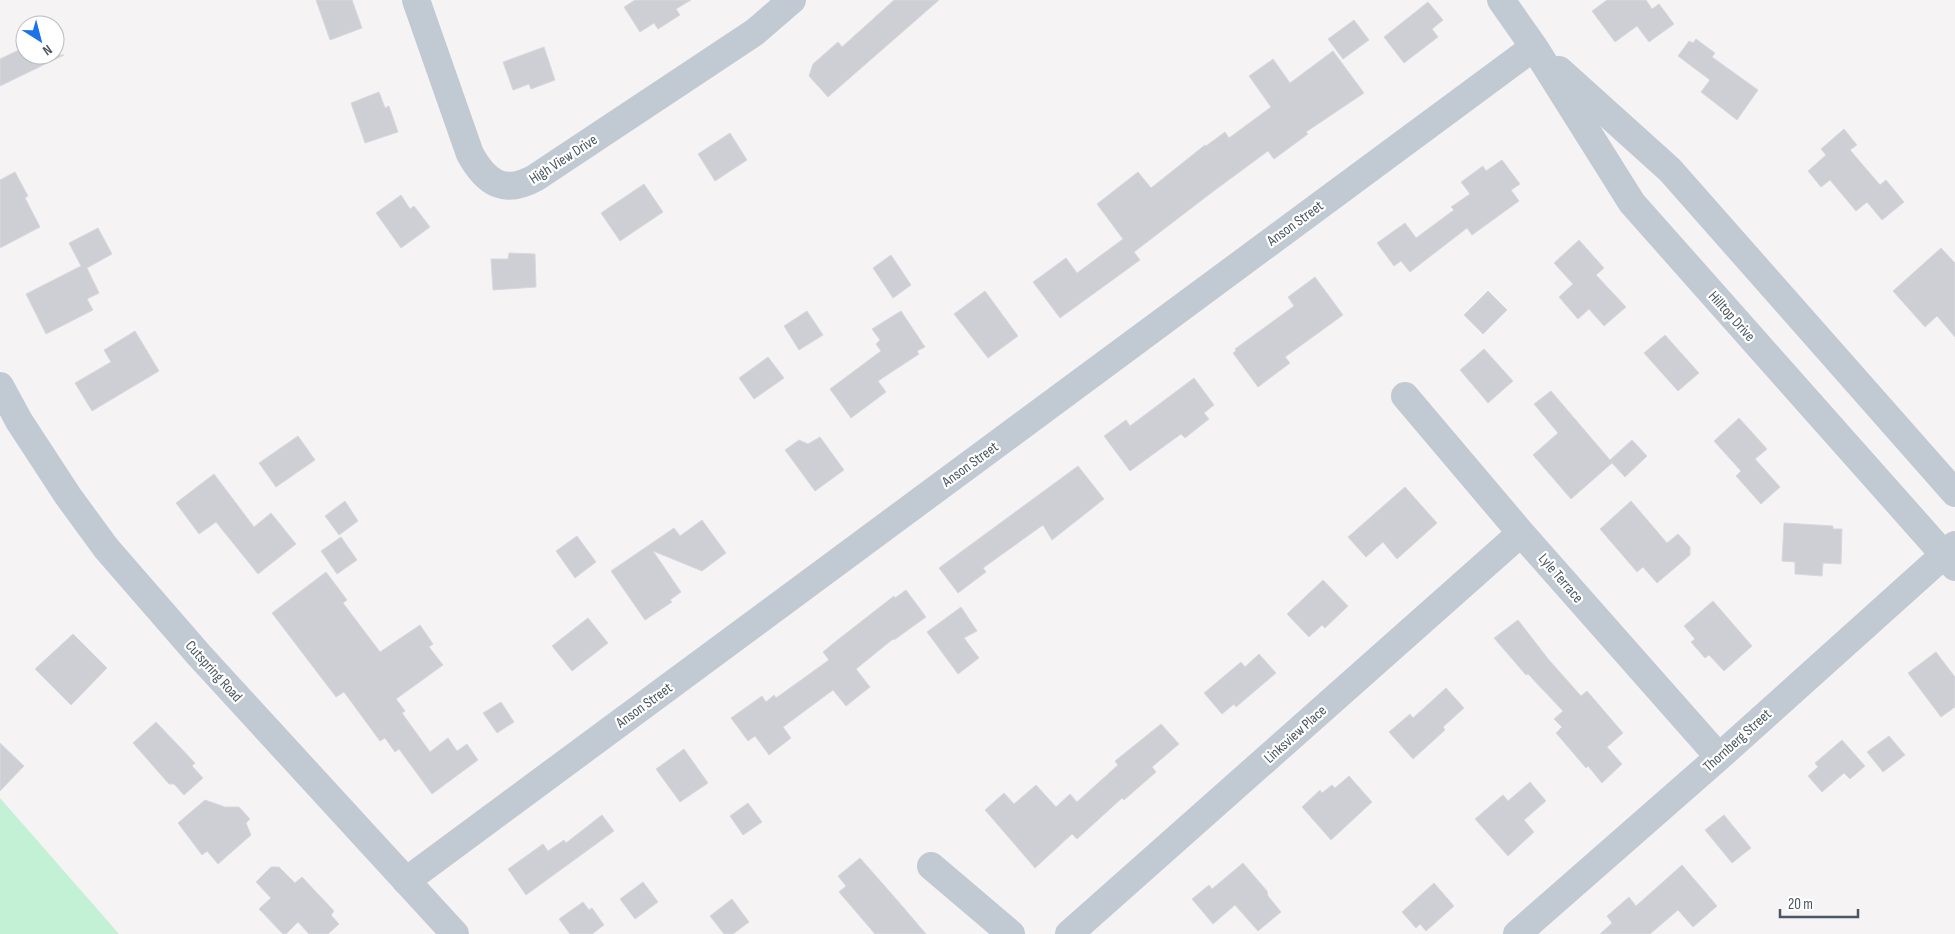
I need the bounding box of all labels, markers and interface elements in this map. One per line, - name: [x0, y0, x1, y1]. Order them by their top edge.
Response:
- north arrow: [15, 15, 65, 65]
- text: N: [39, 41, 55, 59]
- street label: High View Drive: [526, 130, 601, 189]
- street label: Anson Street: [1263, 196, 1328, 251]
- street label: Hilltop Drive: [1704, 287, 1759, 346]
- street label: Anson Street: [938, 437, 1003, 492]
- street label: Lyle Terrace: [1534, 550, 1587, 607]
- street label: Cutspring Road: [181, 637, 246, 706]
- street label: Anson Street: [612, 678, 677, 733]
- street label: Linksview Place: [1260, 701, 1331, 767]
- street label: Thornberg Street: [1699, 704, 1776, 776]
- scale bar: [1780, 886, 1858, 918]
- text: 20 m: [1788, 895, 1813, 914]

